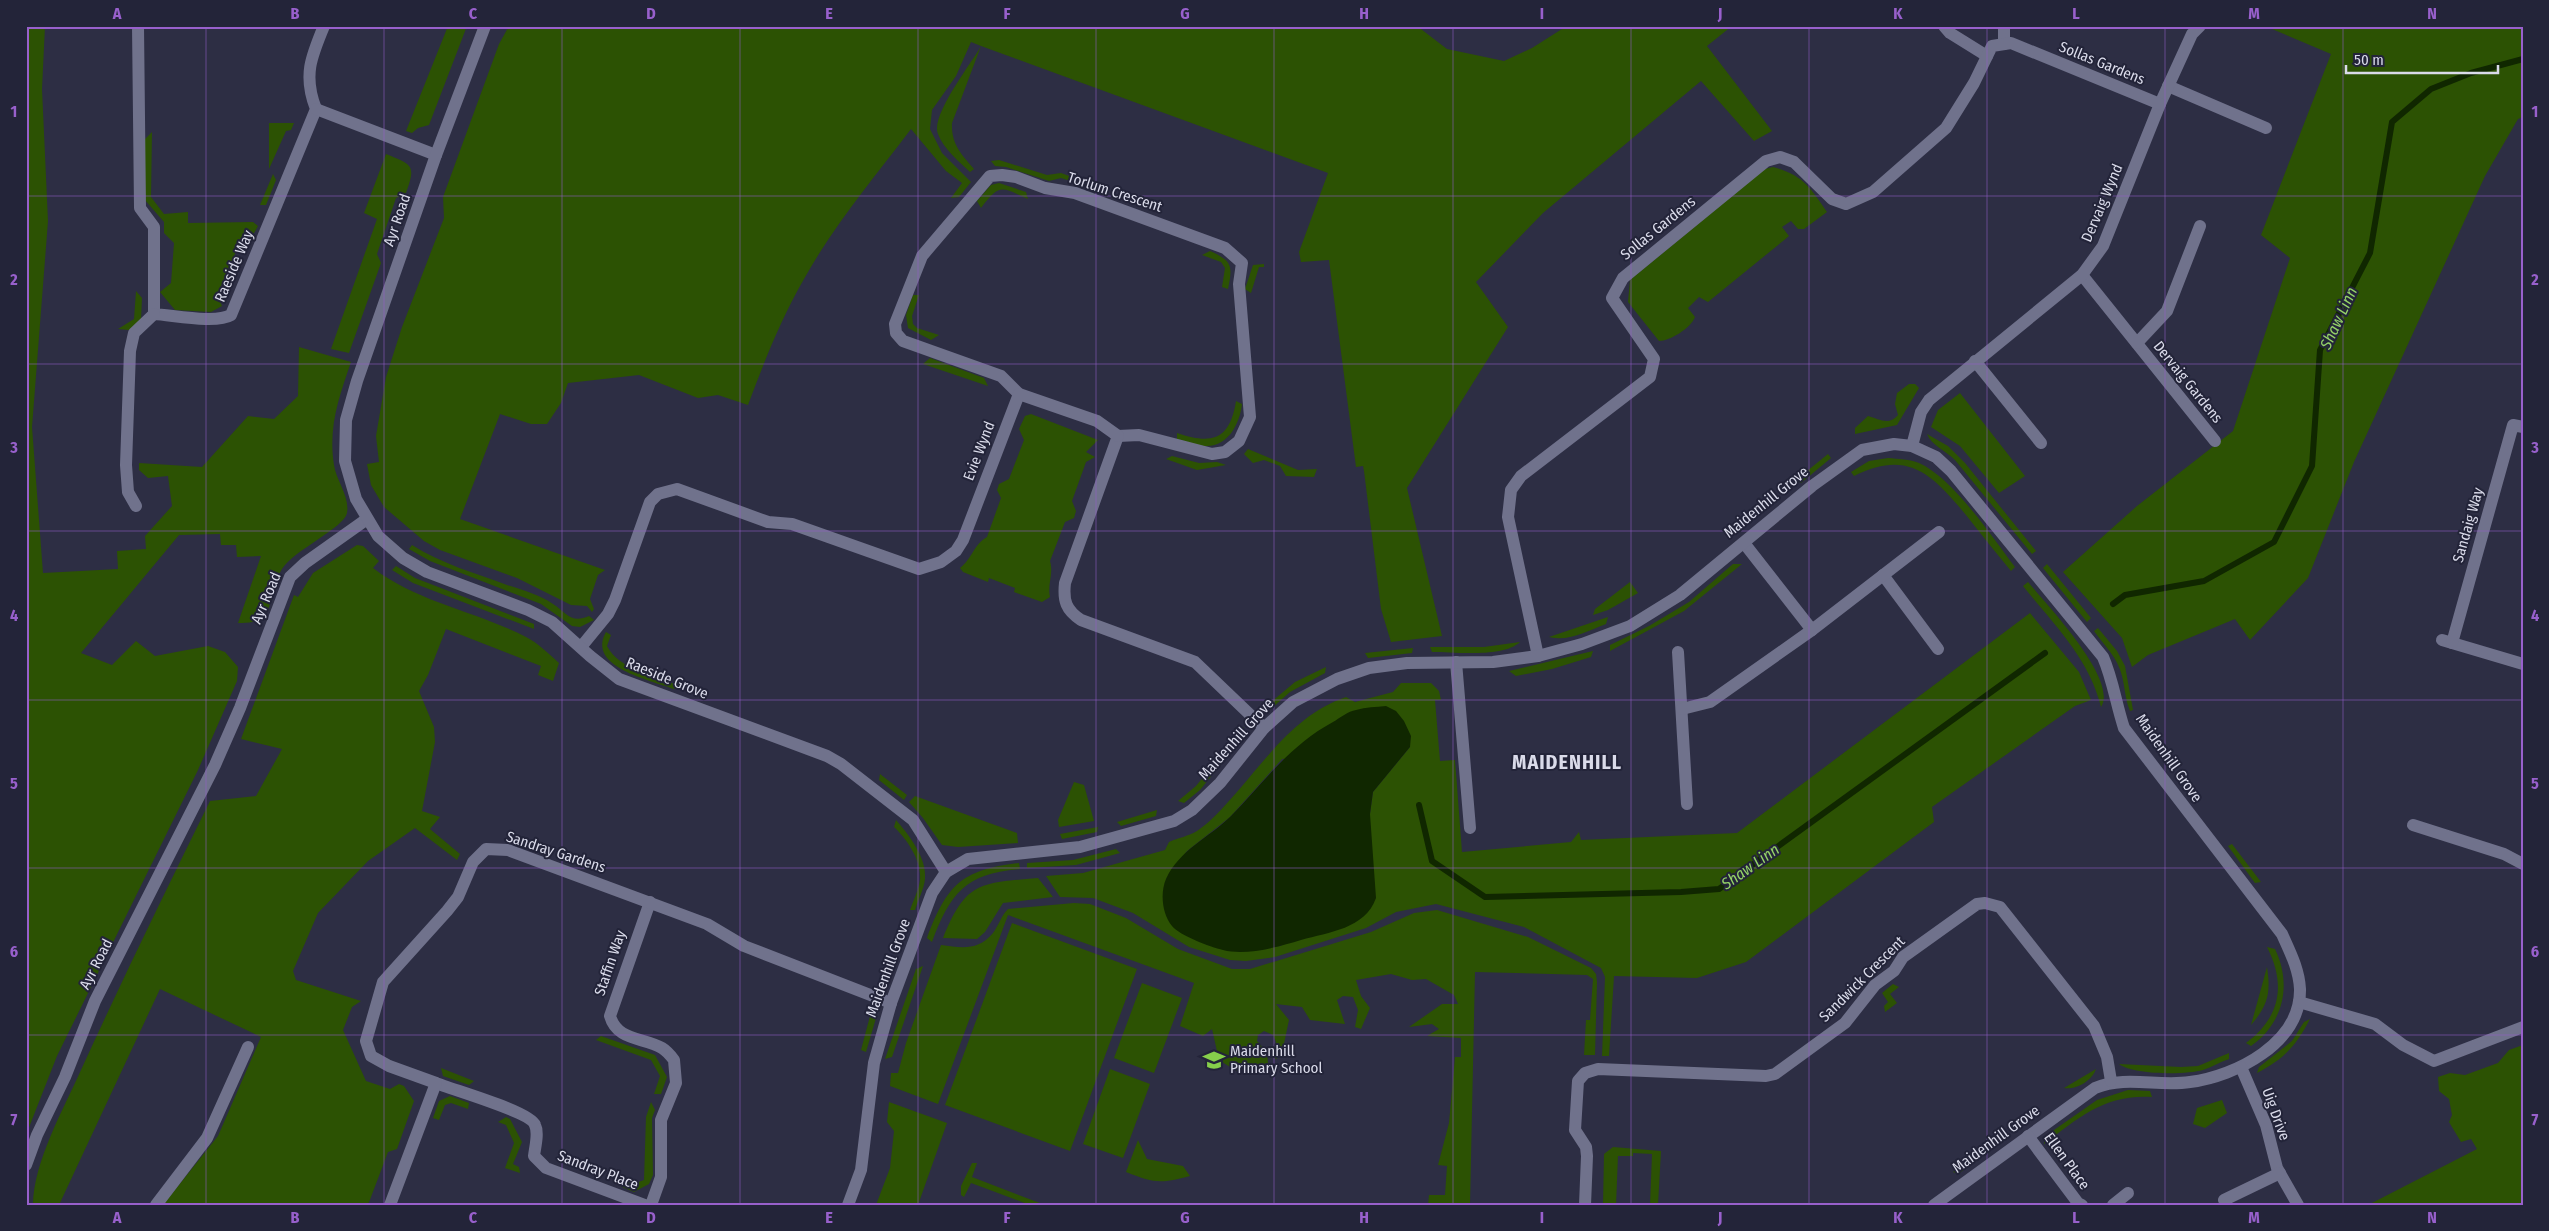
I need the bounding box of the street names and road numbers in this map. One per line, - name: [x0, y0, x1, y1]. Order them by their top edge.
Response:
- street label: Sollas Gardens: [2056, 38, 2148, 88]
- street label: Dervaig Wynd: [2077, 161, 2127, 245]
- street label: Torlum Crescent: [1065, 168, 1165, 216]
- street label: Ayr Road: [380, 191, 414, 249]
- street label: Sollas Gardens: [1617, 192, 1699, 264]
- street label: Raeside Way: [211, 227, 257, 305]
- street label: Dervaig Gardens: [2150, 337, 2226, 427]
- street label: Evie Wynd: [959, 419, 999, 483]
- street label: Maidenhill Grove: [1720, 462, 1812, 542]
- street label: Sandaig Way: [2449, 485, 2487, 565]
- street label: Ayr Road: [247, 569, 285, 627]
- street label: Raeside Grove: [623, 653, 711, 703]
- street label: Maidenhill Grove: [1195, 695, 1277, 783]
- street label: Maidenhill Grove: [2132, 710, 2206, 806]
- street label: Sandray Gardens: [504, 827, 608, 877]
- street label: Maidenhill Grove: [862, 916, 914, 1020]
- street label: Staffin Way: [590, 928, 630, 998]
- street label: Sandwick Crescent: [1815, 932, 1909, 1026]
- street label: Ayr Road: [76, 936, 116, 992]
- street label: Uig Drive: [2258, 1085, 2294, 1143]
- street label: Maidenhill Grove: [1949, 1101, 2043, 1177]
- street label: Ellen Place: [2040, 1129, 2094, 1193]
- street label: Sandray Place: [555, 1146, 641, 1194]

